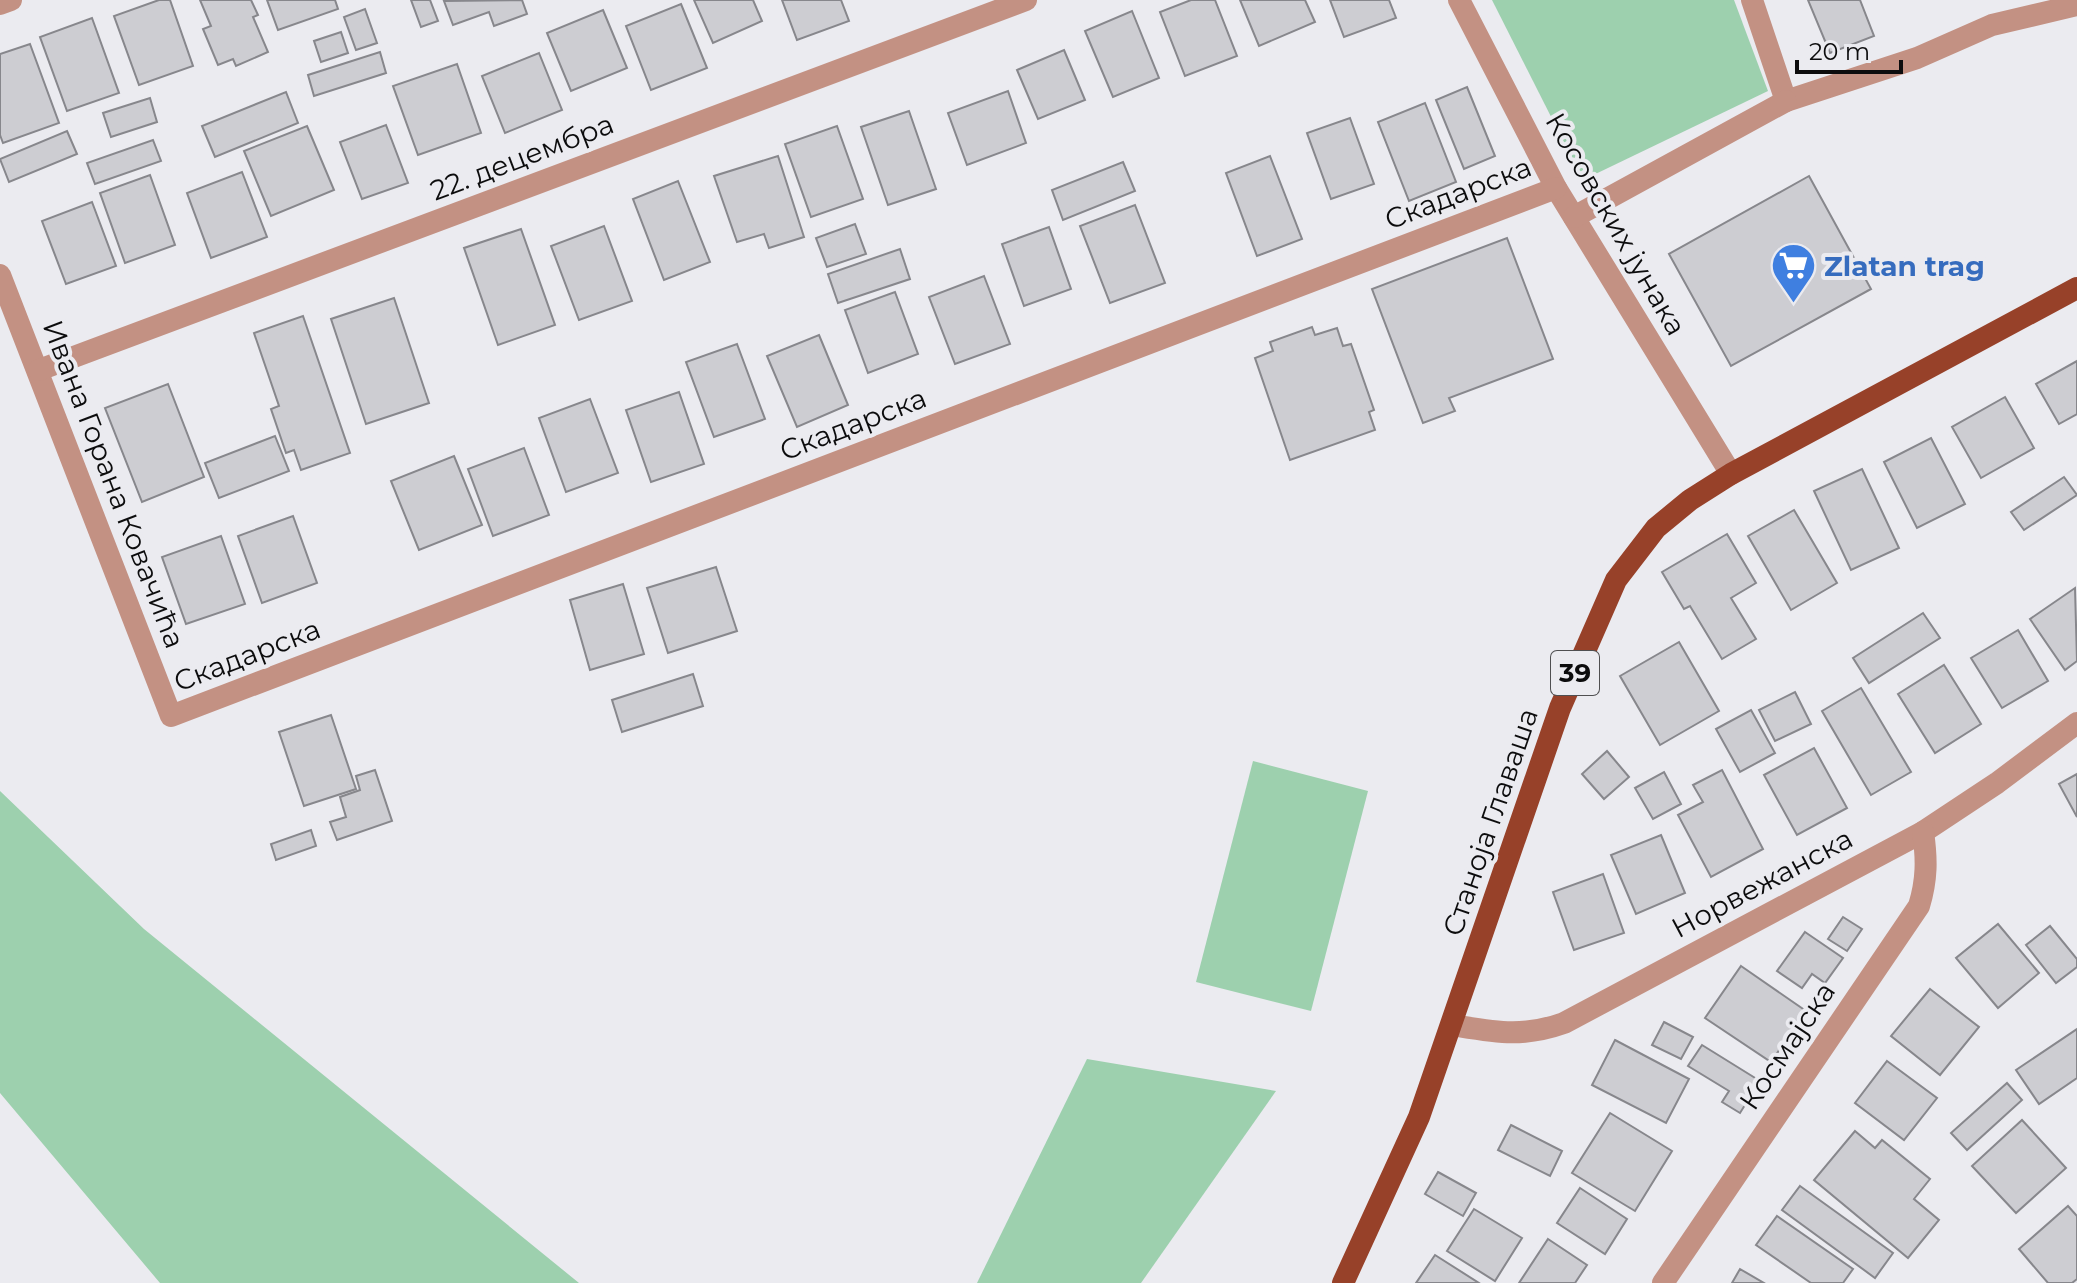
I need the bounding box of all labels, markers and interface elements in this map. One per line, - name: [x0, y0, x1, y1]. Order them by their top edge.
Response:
- scale bar: [1797, 24, 1901, 74]
- text: 20 m: [1809, 37, 1870, 66]
- street label: 22. децембра: [426, 106, 618, 208]
- street label: Косовских јунака: [1538, 107, 1694, 341]
- street label: Скадарска: [1380, 149, 1536, 237]
- supermarket icon: Zlatan trag: [1769, 242, 1817, 305]
- place label: Zlatan trag: [1824, 249, 1985, 283]
- street label: Ивана Горана Ковачића: [36, 315, 192, 653]
- street label: Скадарска: [775, 380, 931, 468]
- street label: Скадарска: [169, 611, 325, 699]
- road number: 39: [1551, 651, 1599, 695]
- street label: Станоја Главаша: [1435, 704, 1545, 940]
- street label: Норвежанска: [1666, 821, 1858, 945]
- street label: Космајска: [1732, 976, 1842, 1116]

